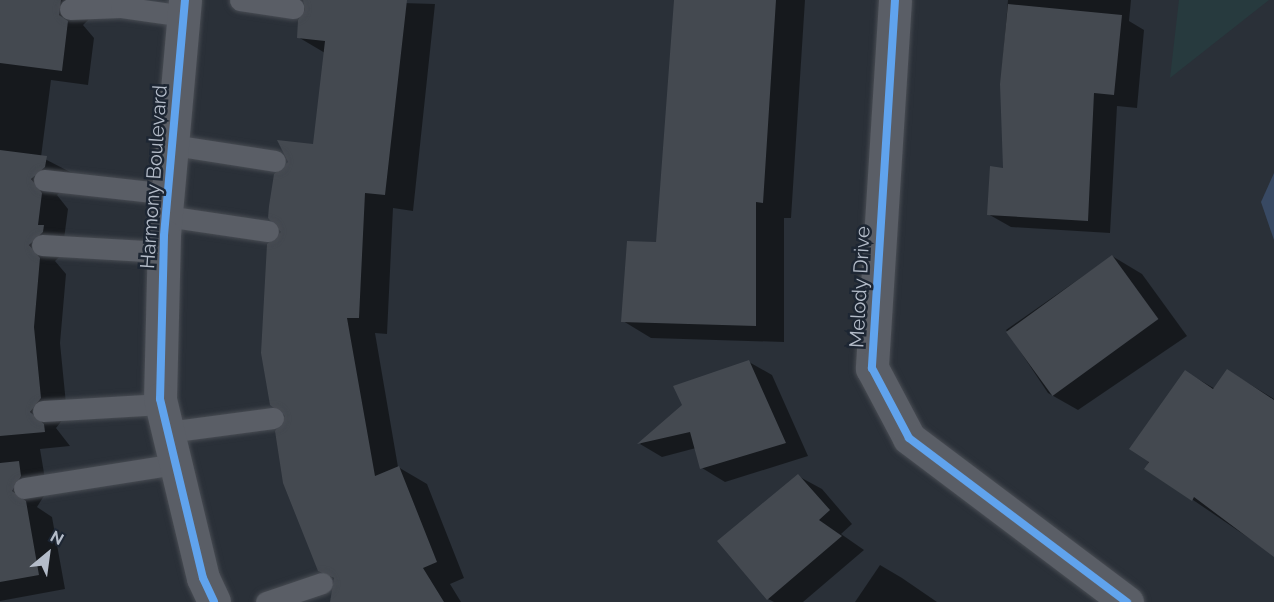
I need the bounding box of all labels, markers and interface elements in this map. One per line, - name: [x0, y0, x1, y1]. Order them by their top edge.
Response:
- street label: Harmony Boulevard: [136, 84, 172, 270]
- street label: Melody Drive: [845, 225, 875, 349]
- north arrow: [18, 524, 78, 584]
- text: N: [47, 527, 67, 549]

